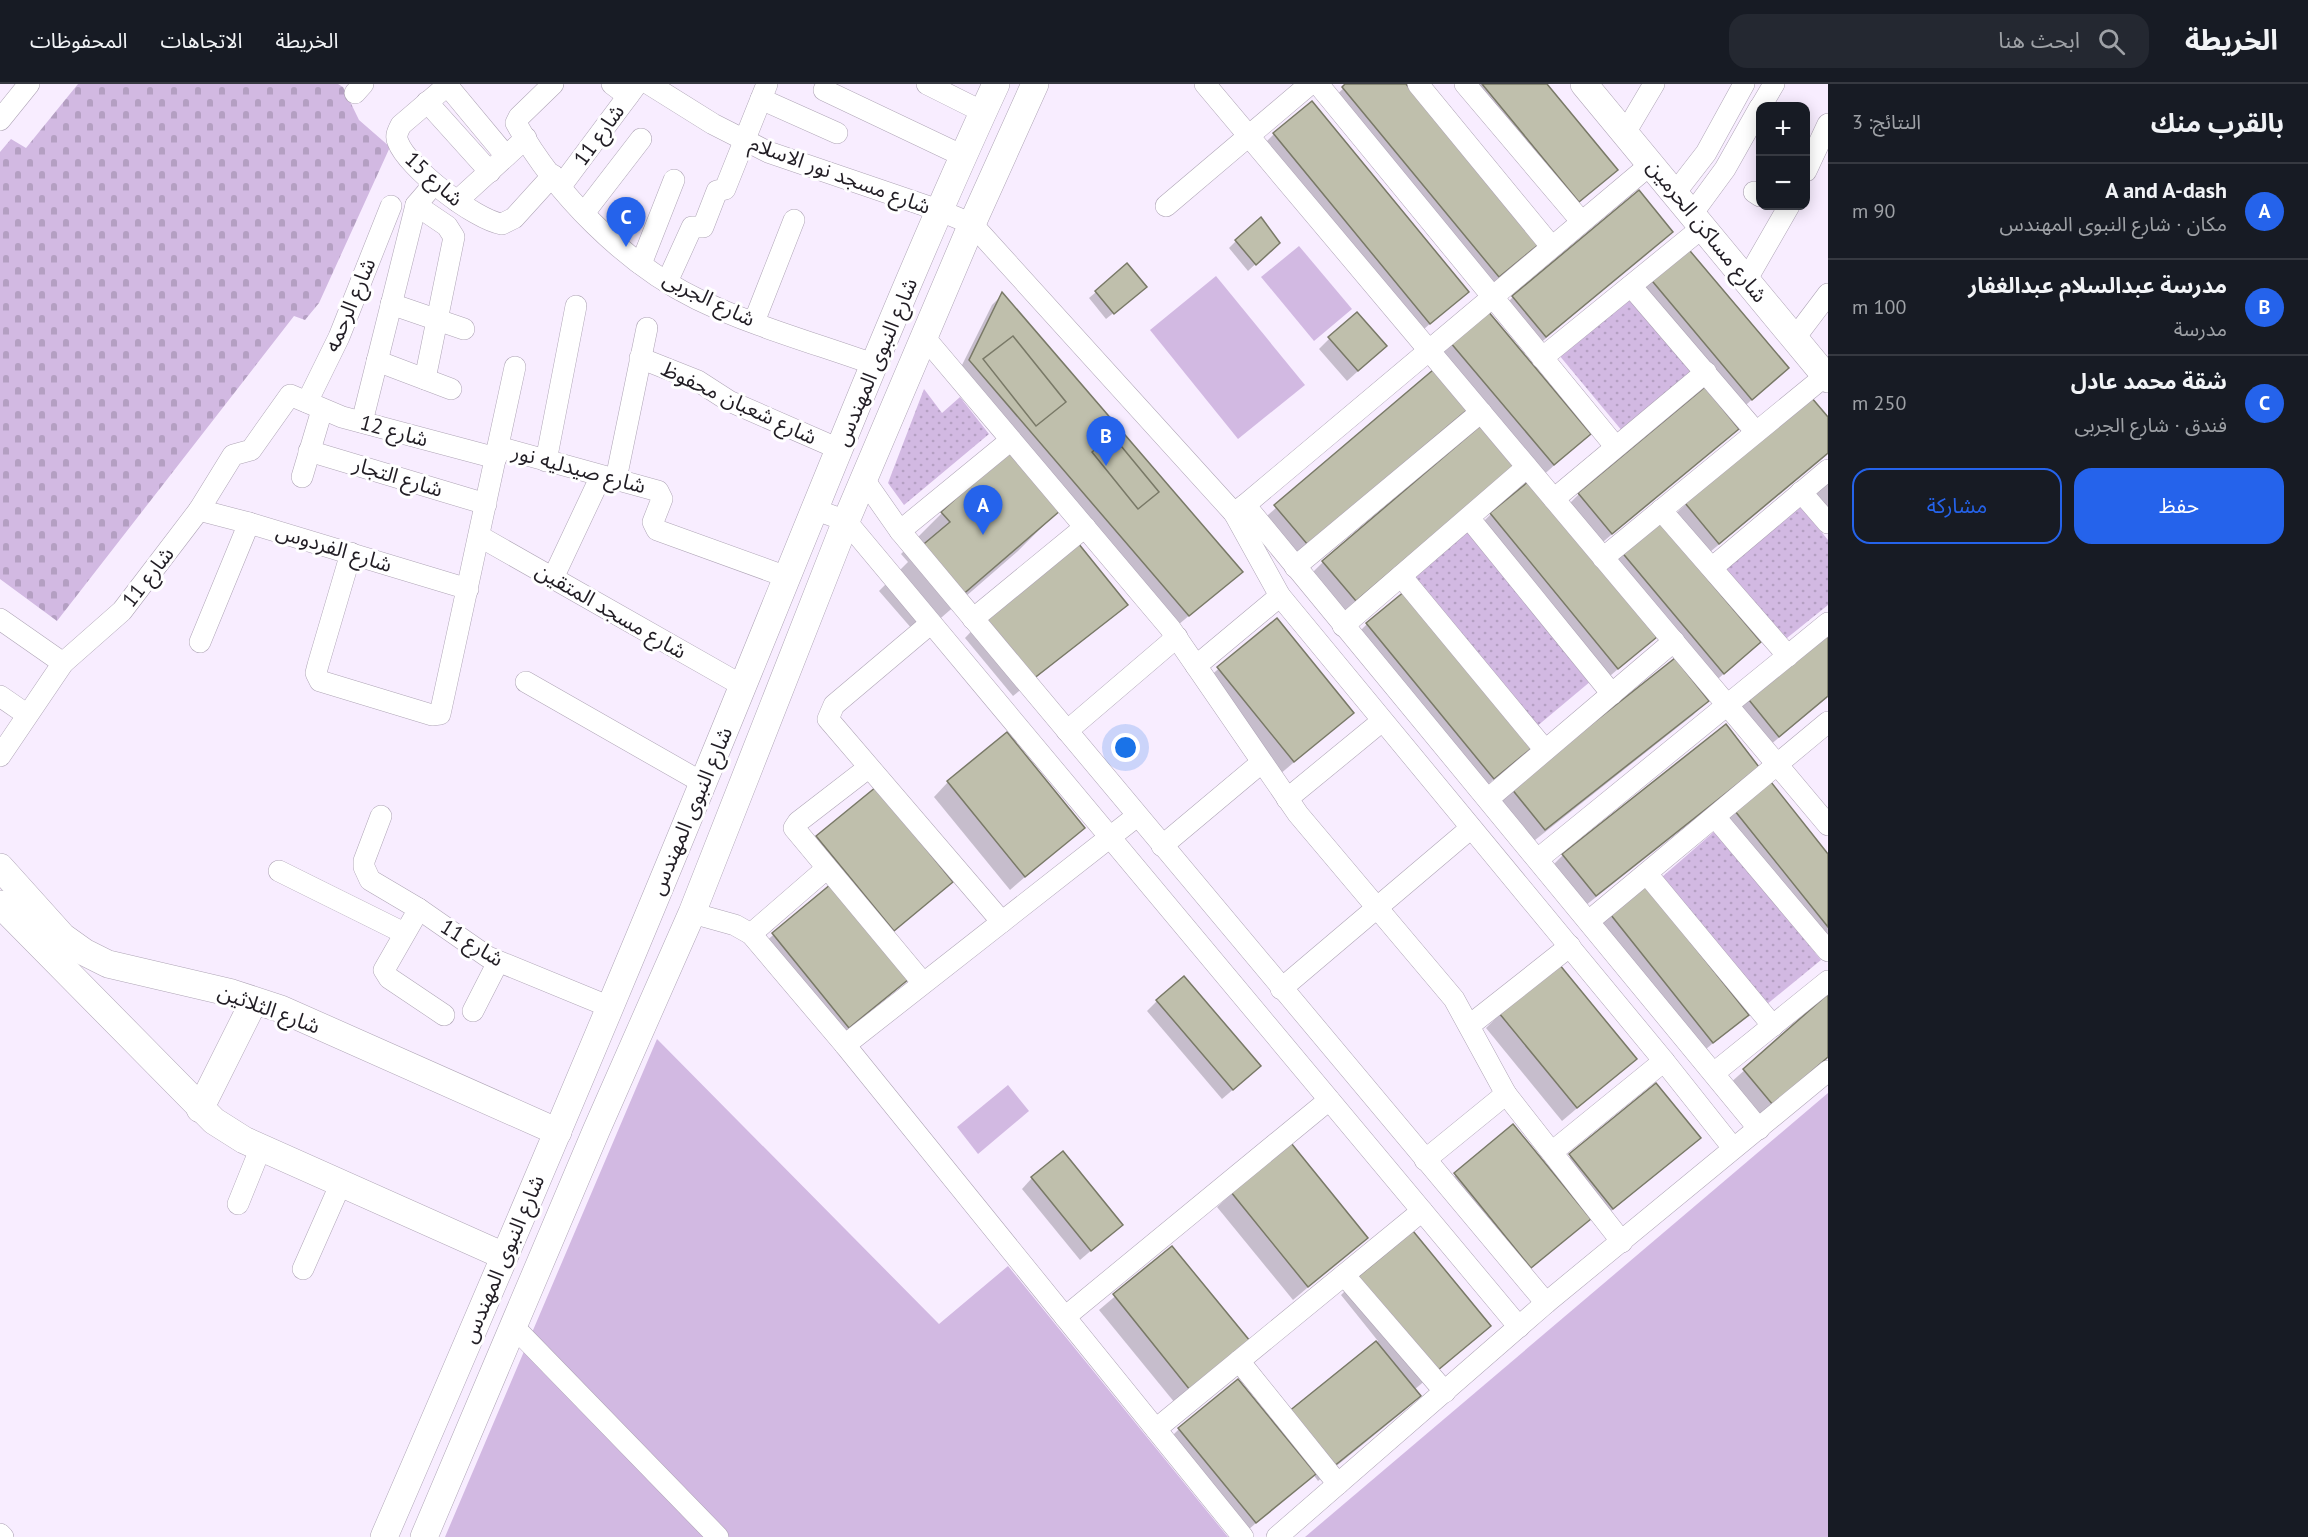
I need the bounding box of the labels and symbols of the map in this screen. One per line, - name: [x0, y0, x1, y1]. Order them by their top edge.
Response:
- street label: شارع 11: [567, 99, 632, 172]
- street label: شارع مسجد نور الاسلام: [745, 129, 934, 223]
- street label: شارع 15: [398, 145, 469, 213]
- street label: شارع مساكن الحرمين: [1640, 154, 1773, 309]
- pin: C: [606, 198, 646, 247]
- street label: شارع الرحمه: [318, 254, 383, 357]
- street label: شارع الجربى: [658, 265, 760, 334]
- street label: شارع النبوى المهندس: [828, 274, 925, 451]
- street label: شارع شعبان محفوظ: [656, 355, 821, 452]
- street label: شارع 12: [357, 408, 431, 454]
- pin: B: [1086, 416, 1126, 466]
- street label: شارع صيدليه نور: [508, 438, 649, 501]
- street label: شارع التجار: [349, 450, 446, 505]
- pin: A: [964, 486, 1002, 535]
- street label: شارع الفردوس: [272, 517, 395, 580]
- street label: شارع 11: [116, 541, 181, 614]
- street label: شارع مسجد المتقين: [530, 556, 691, 666]
- street label: شارع النبوى المهندس: [643, 723, 740, 900]
- your location: [1111, 733, 1140, 762]
- street label: شارع 11: [435, 913, 509, 974]
- street label: شارع الثلاثين: [214, 978, 324, 1041]
- street label: شارع النبوى المهندس: [455, 1171, 552, 1348]

